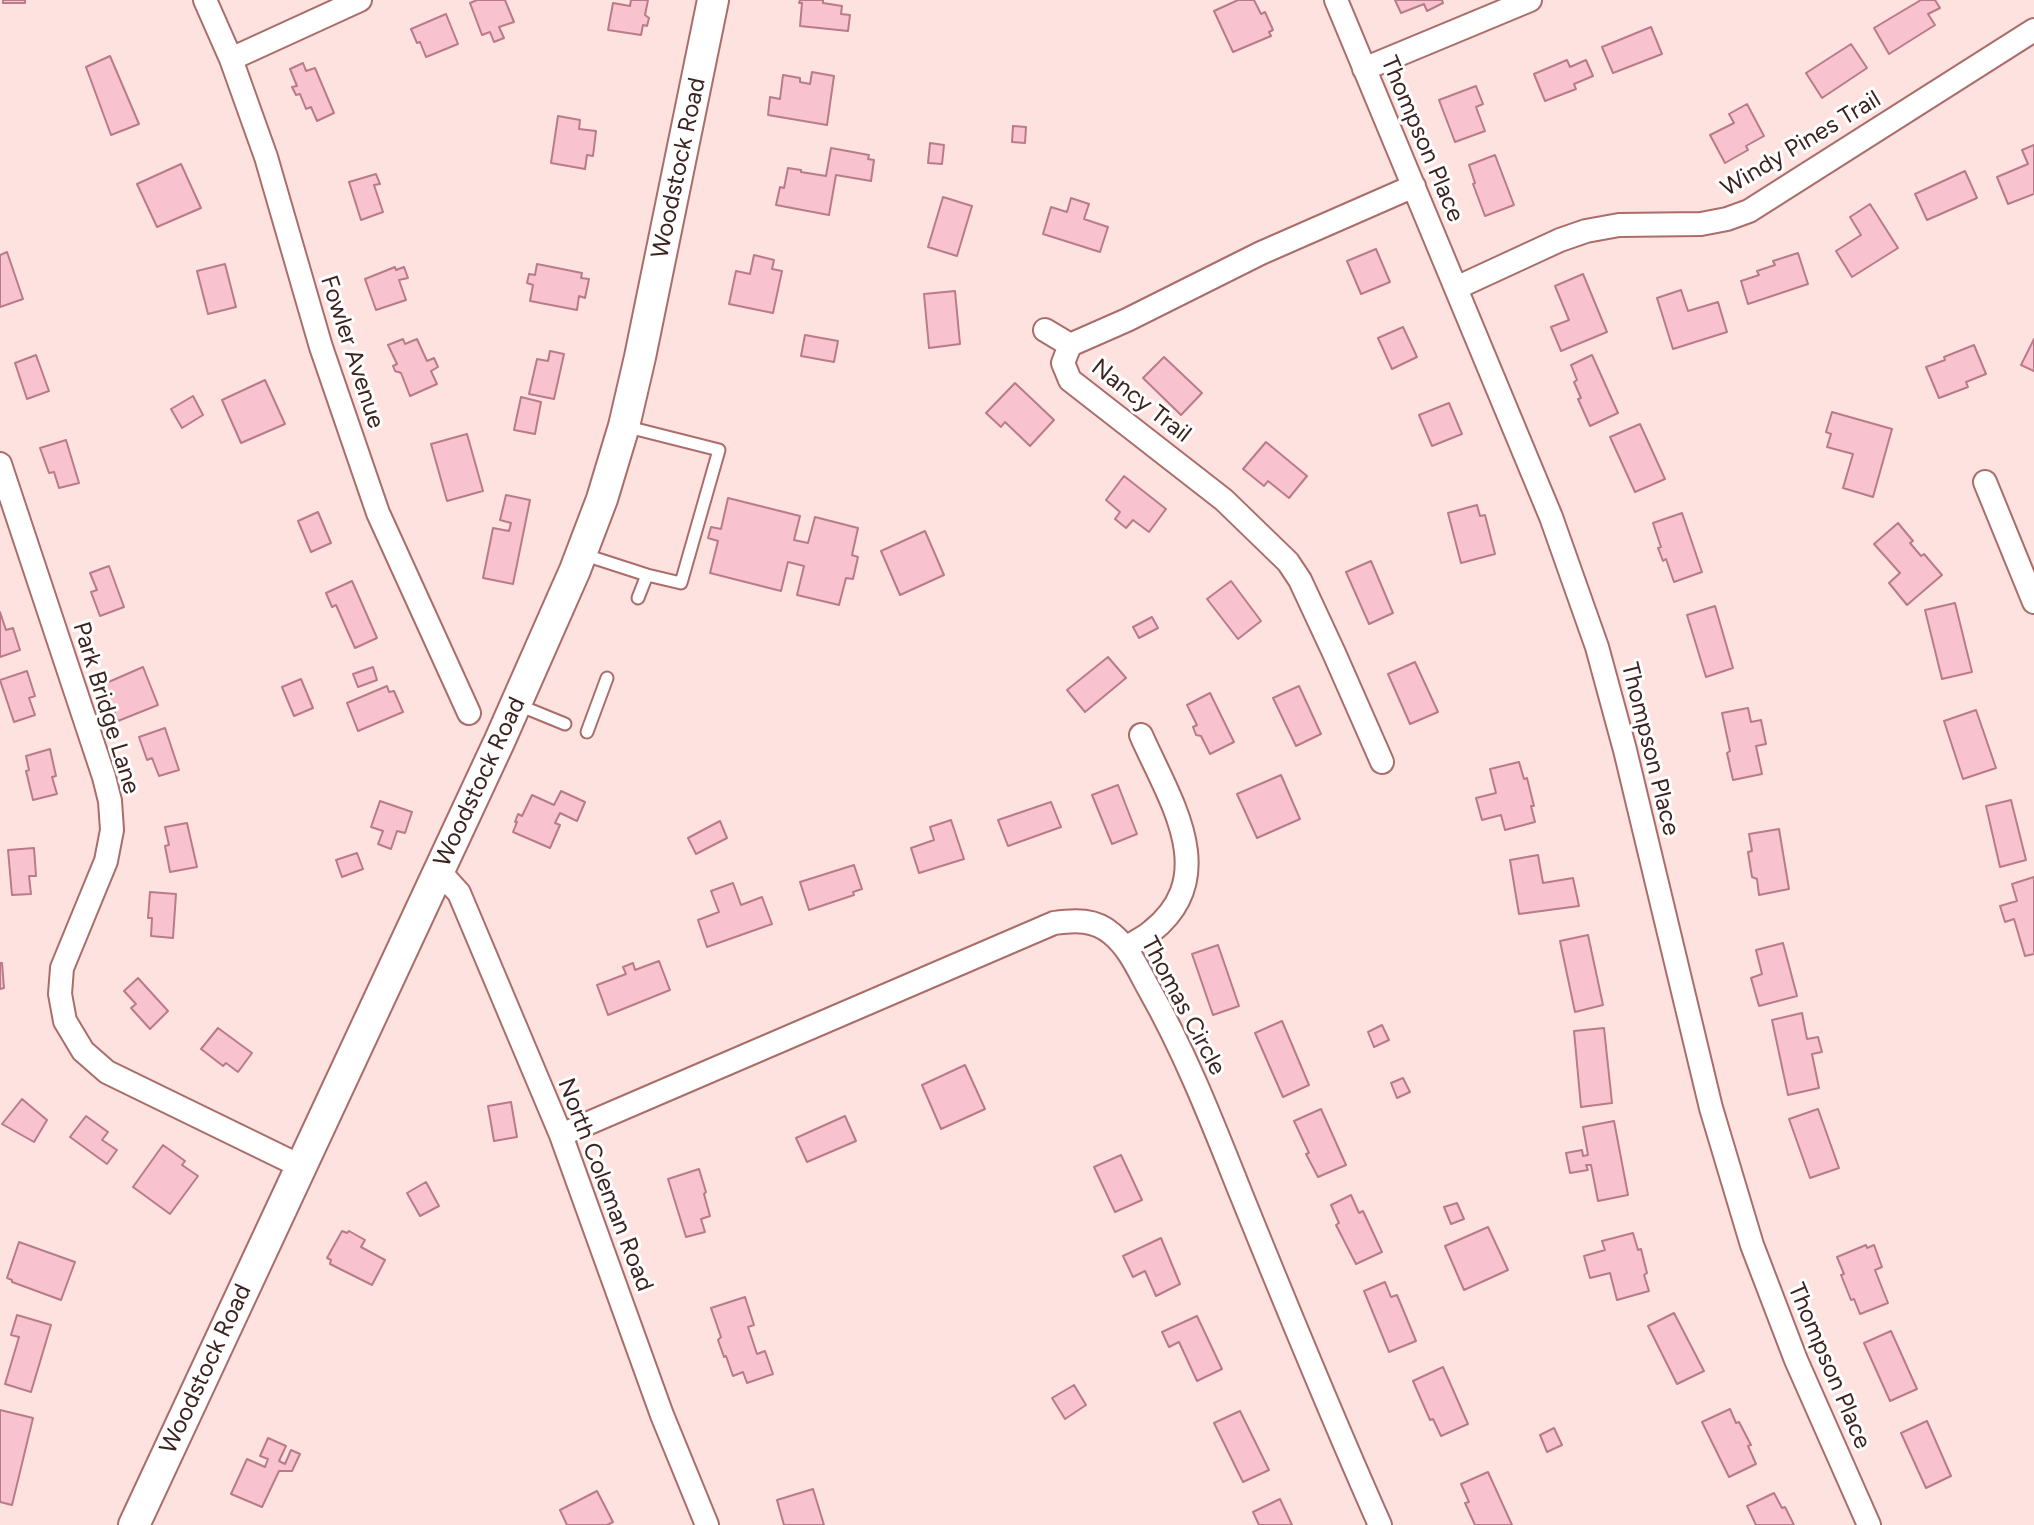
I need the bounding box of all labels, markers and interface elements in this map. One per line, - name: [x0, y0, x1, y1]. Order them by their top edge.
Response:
- street label: Thompson Place: [1374, 52, 1470, 226]
- street label: Woodstock Road: [646, 75, 712, 261]
- street label: Windy Pines Trail: [1716, 85, 1886, 203]
- street label: Fowler Avenue: [314, 272, 390, 432]
- street label: Nancy Trail: [1085, 353, 1197, 449]
- street label: Park Bridge Lane: [66, 619, 146, 797]
- street label: Thompson Place: [1615, 660, 1685, 838]
- street label: Woodstock Road: [428, 693, 532, 871]
- street label: Thomas Circle: [1134, 932, 1232, 1080]
- street label: North Coleman Road: [551, 1074, 659, 1296]
- street label: Thompson Place: [1781, 1279, 1877, 1453]
- street label: Woodstock Road: [154, 1280, 258, 1458]

